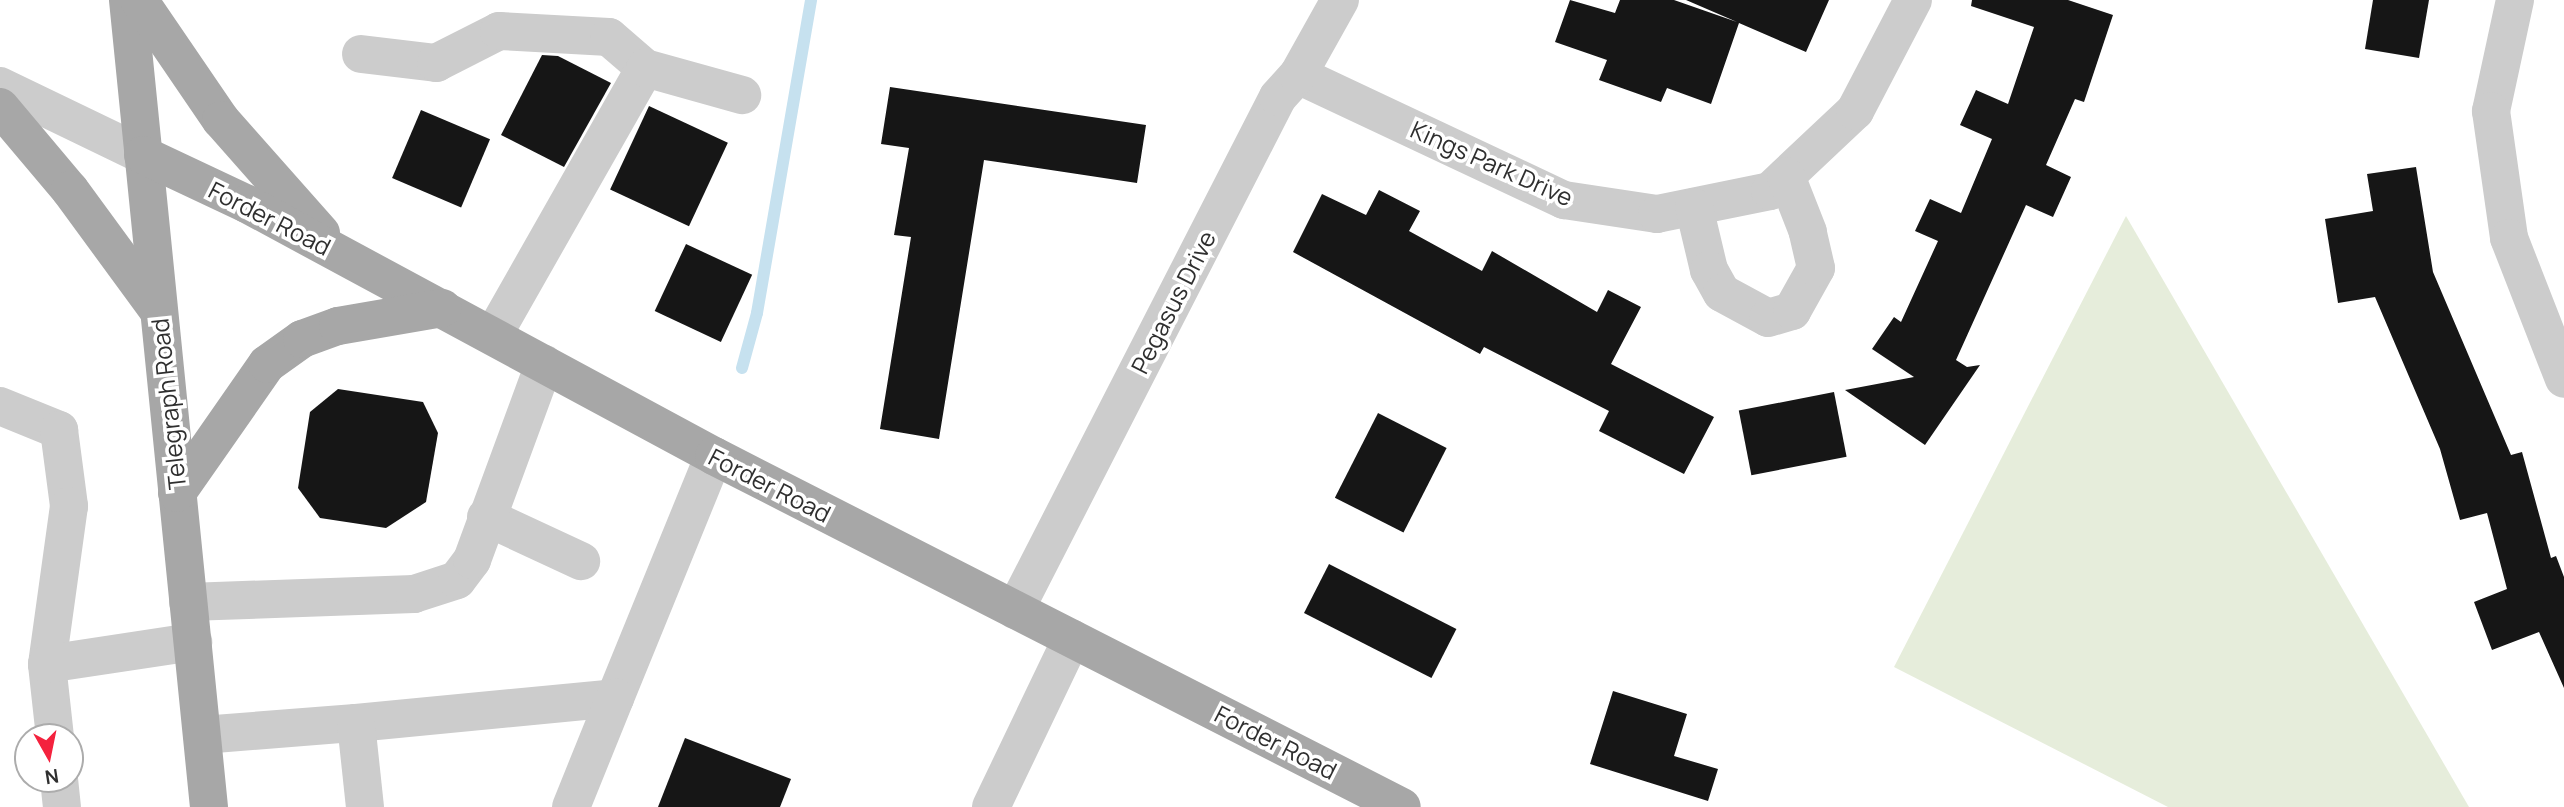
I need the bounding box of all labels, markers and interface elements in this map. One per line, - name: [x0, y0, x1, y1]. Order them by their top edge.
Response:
- street label: Kings Park Drive: [1406, 114, 1578, 212]
- street label: Forder Road: [204, 175, 336, 261]
- street label: Pegasus Drive: [1125, 226, 1221, 378]
- street label: Telegraph Road: [145, 317, 191, 491]
- street label: Forder Road: [704, 442, 836, 528]
- street label: Forder Road: [1210, 699, 1342, 785]
- north arrow: [14, 723, 84, 793]
- text: N: [43, 763, 61, 791]

